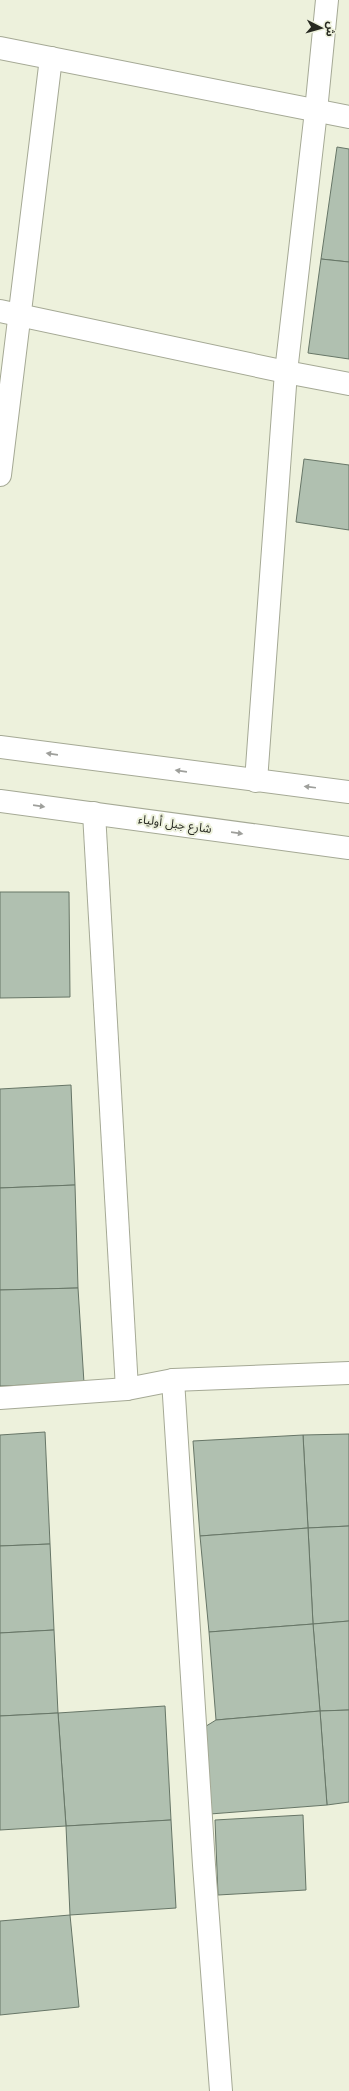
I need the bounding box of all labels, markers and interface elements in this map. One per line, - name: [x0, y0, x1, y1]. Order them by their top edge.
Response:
- north arrow: [301, 8, 341, 48]
- text: ش: [323, 21, 338, 37]
- one-way arrow: [46, 751, 59, 757]
- one-way arrow: [175, 768, 187, 774]
- one-way arrow: [304, 784, 316, 791]
- one-way arrow: [33, 803, 45, 809]
- street label: شارع جبل أولياء: [137, 811, 213, 838]
- one-way arrow: [231, 829, 243, 836]

